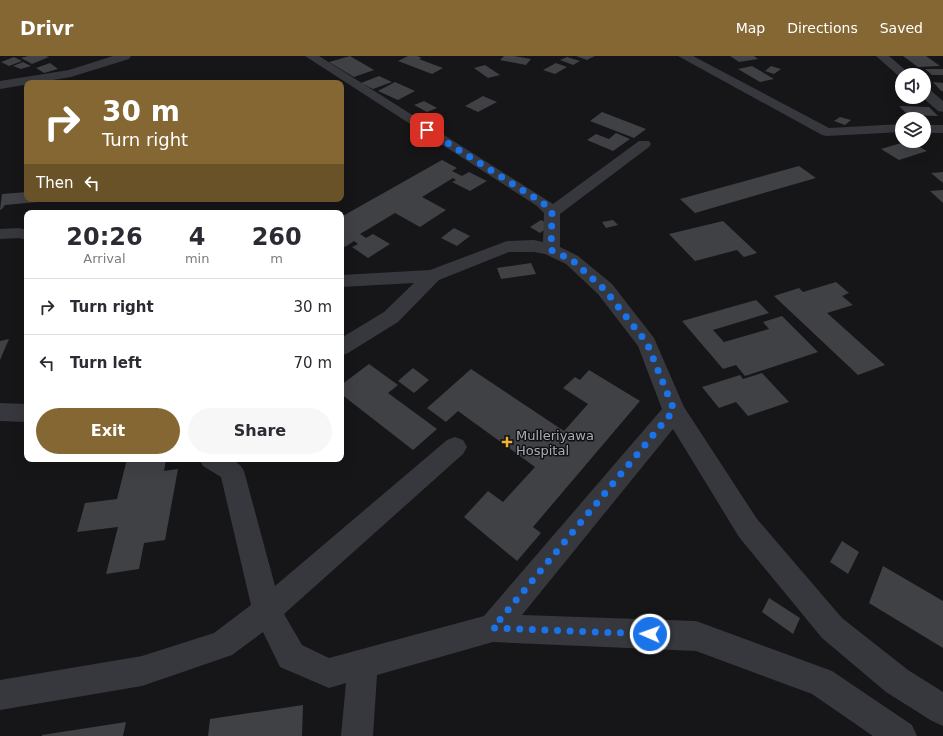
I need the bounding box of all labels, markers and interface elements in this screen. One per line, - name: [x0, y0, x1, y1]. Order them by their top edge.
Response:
- text: Drivr: [20, 17, 73, 39]
- text: Map: [736, 20, 765, 36]
- text: Directions: [787, 20, 858, 36]
- text: Saved: [880, 20, 923, 36]
- map controls: [895, 68, 931, 148]
- button: sound: [895, 68, 931, 104]
- text: 30 m: [102, 95, 180, 128]
- icon: right: [36, 96, 88, 148]
- button: layers: [895, 112, 931, 148]
- pin: [410, 113, 444, 147]
- icon: arrive: [416, 119, 438, 141]
- text: Turn right: [102, 129, 188, 150]
- icon: left: [81, 172, 103, 194]
- text: Then: [36, 174, 73, 192]
- text: 20:26: [66, 223, 143, 251]
- text: 4: [189, 223, 205, 251]
- text: 260: [252, 223, 302, 251]
- text: Arrival: [83, 251, 126, 266]
- text: min: [185, 251, 209, 266]
- text: m: [270, 251, 283, 266]
- icon: right: [36, 296, 58, 318]
- text: Turn right: [70, 298, 154, 316]
- text: 30 m: [294, 298, 332, 316]
- icon: left: [36, 352, 58, 374]
- text: Turn left: [70, 354, 142, 372]
- text: 70 m: [294, 354, 332, 372]
- button: Exit: [36, 408, 180, 454]
- button: Share: [188, 408, 332, 454]
- place label: Mulleriyawa Hospital: [516, 428, 594, 458]
- marker: Mulleriyawa Hospital: [501, 436, 513, 448]
- position arrow: [629, 613, 671, 655]

